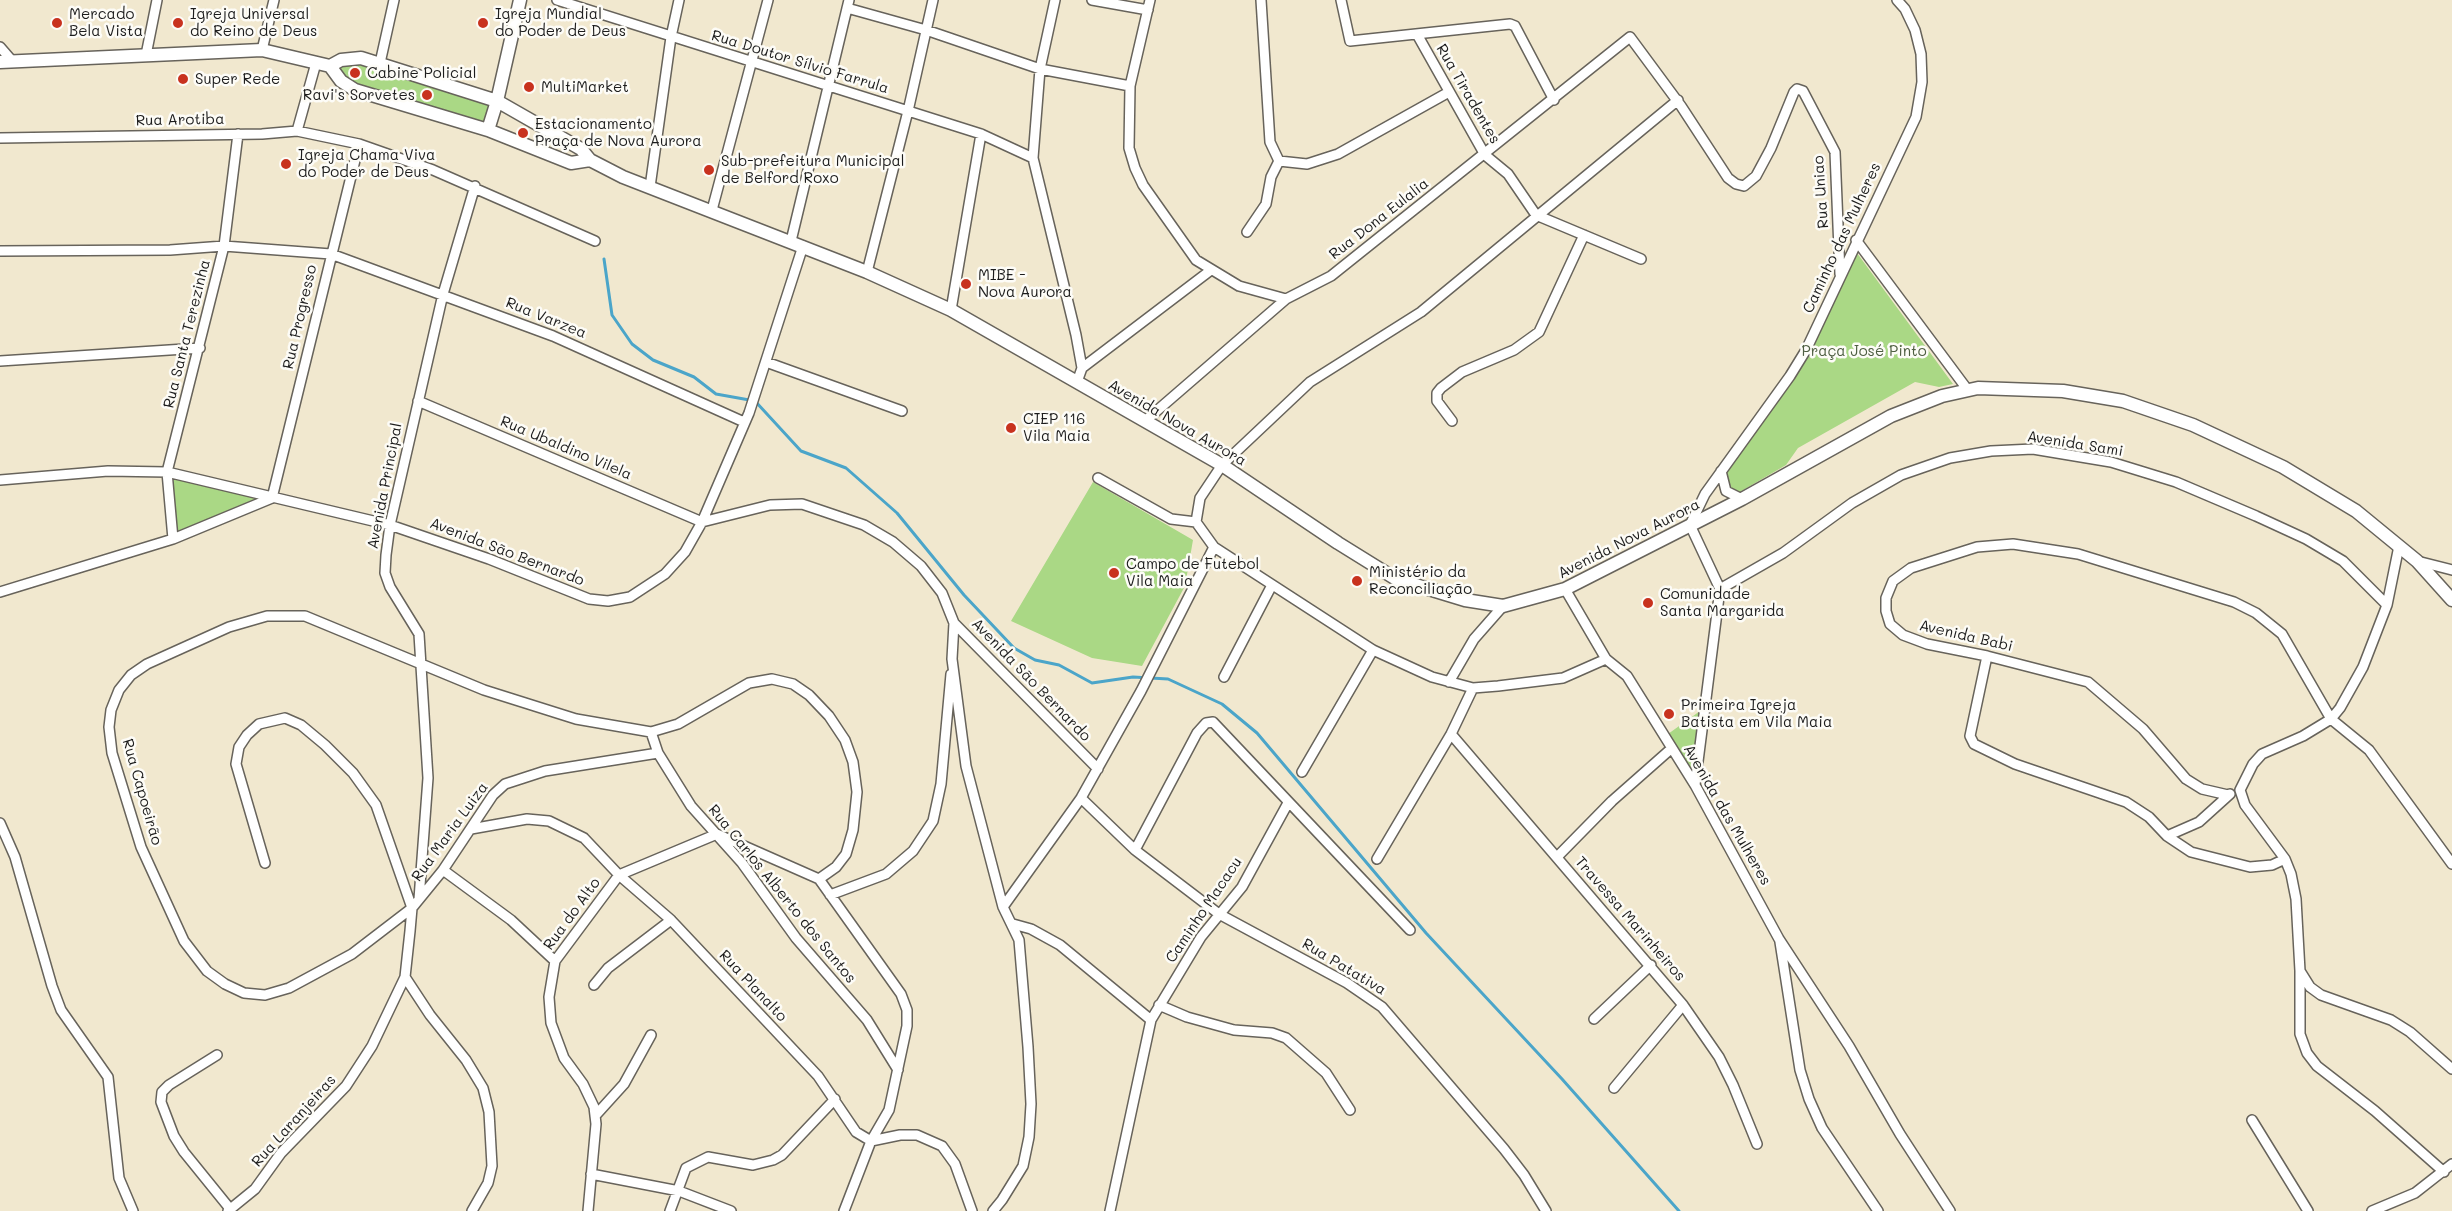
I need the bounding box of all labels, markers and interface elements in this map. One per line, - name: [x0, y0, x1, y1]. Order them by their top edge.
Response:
- place label: Mercado Bela Vista: [69, 5, 143, 40]
- place label: Igreja Universal do Reino de Deus: [190, 5, 317, 40]
- place label: Igreja Mundial do Poder de Deus: [495, 5, 626, 40]
- marker: Mercado Bela Vista: [50, 16, 64, 30]
- marker: Igreja Universal do Reino de Deus: [171, 16, 185, 30]
- marker: Igreja Mundial do Poder de Deus: [476, 16, 490, 30]
- street label: Rua Doutor Sílvio Farrula: [709, 26, 891, 98]
- street label: Rua Tiradentes: [1432, 41, 1504, 147]
- place label: Cabine Policial: [367, 64, 477, 82]
- marker: Cabine Policial: [348, 66, 362, 80]
- place label: Super Rede: [195, 70, 280, 88]
- marker: Super Rede: [176, 72, 190, 86]
- place label: MultiMarket: [541, 78, 629, 96]
- marker: MultiMarket: [522, 80, 536, 94]
- place label: Ravi's Sorvetes: [303, 86, 415, 104]
- marker: Ravi's Sorvetes: [420, 88, 434, 102]
- street label: Rua Arotiba: [135, 110, 225, 130]
- place label: Estacionamento Praça de Nova Aurora: [535, 115, 702, 150]
- marker: Estacionamento Praça de Nova Aurora: [516, 126, 530, 140]
- place label: Igreja Chama Viva do Poder de Deus: [298, 146, 435, 181]
- place label: Sub-prefeitura Municipal de Belford Roxo: [721, 152, 905, 187]
- street label: Rua Uniao: [1809, 155, 1833, 229]
- marker: Igreja Chama Viva do Poder de Deus: [279, 157, 293, 171]
- street label: Caminho das Mulheres: [1799, 160, 1885, 316]
- marker: Sub-prefeitura Municipal de Belford Roxo: [702, 163, 716, 177]
- street label: Rua Dona Eulalia: [1326, 175, 1432, 263]
- street label: Rua Santa Terezinha: [160, 258, 214, 410]
- street label: Rua Progresso: [279, 263, 321, 371]
- place label: MIBE - Nova Aurora: [978, 266, 1072, 301]
- marker: MIBE - Nova Aurora: [959, 277, 973, 291]
- street label: Rua Varzea: [503, 294, 589, 342]
- park label: Praça José Pinto: [1801, 342, 1927, 360]
- street label: Avenida Nova Aurora: [1105, 376, 1249, 470]
- place label: CIEP 116 Vila Maia: [1023, 410, 1090, 445]
- street label: Rua Ubaldino Vilela: [498, 412, 634, 484]
- street label: Avenida Principal: [364, 421, 406, 551]
- marker: CIEP 116 Vila Maia: [1004, 421, 1018, 435]
- street label: Avenida Sami: [2026, 428, 2124, 460]
- street label: Avenida Nova Aurora: [1555, 495, 1703, 583]
- street label: Avenida São Bernardo: [427, 514, 587, 590]
- place label: Campo de Futebol Vila Maia: [1126, 555, 1259, 590]
- place label: Ministério da Reconciliação: [1369, 563, 1472, 598]
- marker: Campo de Futebol Vila Maia: [1107, 566, 1121, 580]
- marker: Ministério da Reconciliação: [1350, 574, 1364, 588]
- place label: Comunidade Santa Margarida: [1660, 585, 1785, 620]
- marker: Comunidade Santa Margarida: [1641, 596, 1655, 610]
- street label: Avenida São Bernardo: [968, 615, 1094, 745]
- street label: Avenida Babi: [1917, 616, 2015, 656]
- place label: Primeira Igreja Batista em Vila Maia: [1681, 696, 1832, 731]
- marker: Primeira Igreja Batista em Vila Maia: [1662, 707, 1676, 721]
- street label: Rua Capoeirão: [118, 737, 166, 847]
- street label: Avenida das Mulheres: [1679, 741, 1775, 889]
- street label: Rua Maria Luiza: [408, 779, 492, 885]
- street label: Rua Carlos Alberto dos Santos: [704, 801, 860, 987]
- street label: Travessa Marinheiros: [1571, 853, 1689, 985]
- street label: Caminho Macacu: [1162, 854, 1246, 966]
- street label: Rua do Alto: [540, 874, 604, 954]
- street label: Rua Patativa: [1299, 935, 1389, 999]
- street label: Rua Planalto: [715, 947, 791, 1025]
- street label: Rua Laranjeiras: [248, 1071, 340, 1171]

